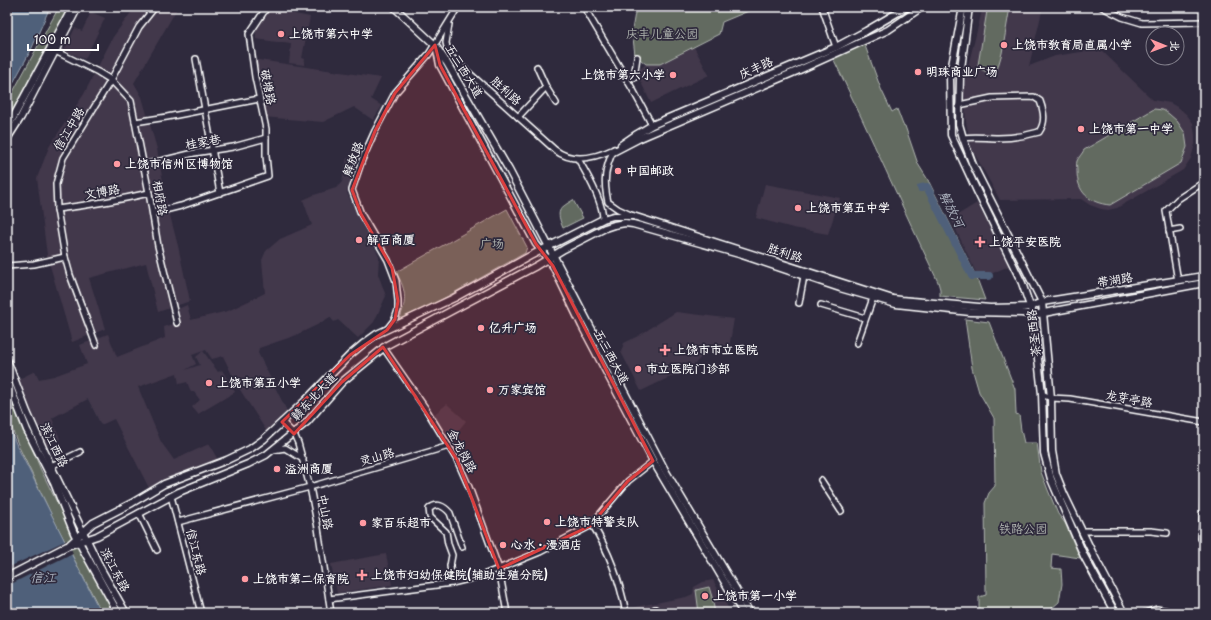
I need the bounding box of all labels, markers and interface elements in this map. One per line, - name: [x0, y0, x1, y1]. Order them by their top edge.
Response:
- place label: 上饶市第六中学: [289, 24, 373, 42]
- park label: 庆丰儿童公园: [626, 24, 698, 42]
- scale bar: [28, 26, 98, 52]
- north arrow: [1145, 26, 1185, 66]
- marker: 上饶市第六中学: [276, 29, 286, 39]
- text: 100 m: [34, 30, 71, 48]
- place label: 上饶市教育局直属小学: [1012, 35, 1132, 53]
- street label: 五三西大道: [442, 40, 488, 101]
- marker: 上饶市教育局直属小学: [999, 40, 1009, 50]
- text: 北: [1167, 41, 1184, 52]
- street label: 庆丰路: [735, 52, 776, 83]
- place label: 明珠商业广场: [926, 62, 998, 80]
- place label: 上饶市第六小学: [581, 65, 665, 83]
- street label: 破塘路: [257, 67, 281, 106]
- marker: 明珠商业广场: [913, 67, 923, 77]
- marker: 上饶市第六小学: [668, 70, 678, 80]
- street label: 胜利路: [487, 71, 526, 109]
- street label: 信江中路: [48, 103, 88, 154]
- place label: 上饶市第一中学: [1089, 119, 1173, 137]
- marker: 上饶市第一中学: [1076, 124, 1086, 134]
- street label: 桂家巷: [184, 129, 222, 153]
- street label: 解放路: [337, 139, 367, 179]
- place label: 上饶市信州区博物馆: [125, 154, 233, 172]
- marker: 上饶市信州区博物馆: [112, 159, 122, 169]
- place label: 中国邮政: [626, 161, 674, 179]
- marker: 中国邮政: [613, 166, 623, 176]
- street label: 文博路: [83, 179, 121, 203]
- street label: 相府路: [149, 179, 173, 217]
- water label: 解放河: [935, 187, 971, 232]
- place label: 上饶市第五中学: [806, 198, 890, 216]
- marker: 上饶市第五中学: [793, 203, 803, 213]
- place label: 解百商厦: [367, 230, 415, 248]
- place label: 上饶平安医院: [989, 232, 1061, 250]
- park label: 广场: [480, 234, 504, 252]
- marker: 解百商厦: [354, 235, 364, 245]
- marker: 上饶平安医院: [974, 236, 986, 248]
- street label: 胜利路: [764, 238, 805, 266]
- street label: 带湖路: [1096, 267, 1134, 291]
- street label: 茶圣西路: [1022, 308, 1044, 358]
- place label: 亿升广场: [489, 318, 537, 336]
- marker: 亿升广场: [476, 323, 486, 333]
- street label: 五三西大道: [590, 326, 634, 387]
- place label: 上饶市市立医院: [674, 340, 758, 358]
- marker: 上饶市市立医院: [659, 344, 671, 356]
- place label: 市立医院门诊部: [646, 359, 730, 377]
- marker: 市立医院门诊部: [633, 364, 643, 374]
- street label: 赣东北大道: [286, 368, 340, 424]
- place label: 上饶市第五小学: [217, 373, 301, 391]
- marker: 上饶市第五小学: [204, 378, 214, 388]
- place label: 万家宾馆: [498, 380, 546, 398]
- marker: 万家宾馆: [485, 385, 495, 395]
- street label: 龙芽亭路: [1104, 385, 1154, 411]
- street label: 滨江西路: [37, 419, 73, 470]
- street label: 金龙岗路: [444, 425, 482, 476]
- street label: 灵山路: [357, 442, 397, 470]
- place label: 溢洲商厦: [285, 459, 333, 477]
- marker: 溢洲商厦: [272, 464, 282, 474]
- street label: 中山路: [314, 492, 338, 531]
- place label: 上饶市特警支队: [555, 512, 639, 530]
- place label: 家百乐超市: [371, 513, 431, 531]
- marker: 上饶市特警支队: [542, 517, 552, 527]
- marker: 家百乐超市: [358, 518, 368, 528]
- park label: 铁路公园: [999, 519, 1047, 537]
- street label: 信江东路: [182, 526, 212, 577]
- place label: 心水 · 漫酒店: [511, 535, 582, 553]
- marker: 心水 · 漫酒店: [498, 540, 508, 550]
- street label: 滨江东路: [97, 544, 135, 595]
- place label: 上饶市妇幼保健院(辅助生殖分院): [371, 565, 548, 583]
- water label: 信江: [30, 567, 57, 586]
- place label: 上饶市第二保育院: [253, 569, 349, 587]
- marker: 上饶市妇幼保健院(辅助生殖分院): [356, 569, 368, 581]
- marker: 上饶市第二保育院: [240, 574, 250, 584]
- place label: 上饶市第一小学: [713, 586, 797, 604]
- marker: 上饶市第一小学: [700, 591, 710, 601]

